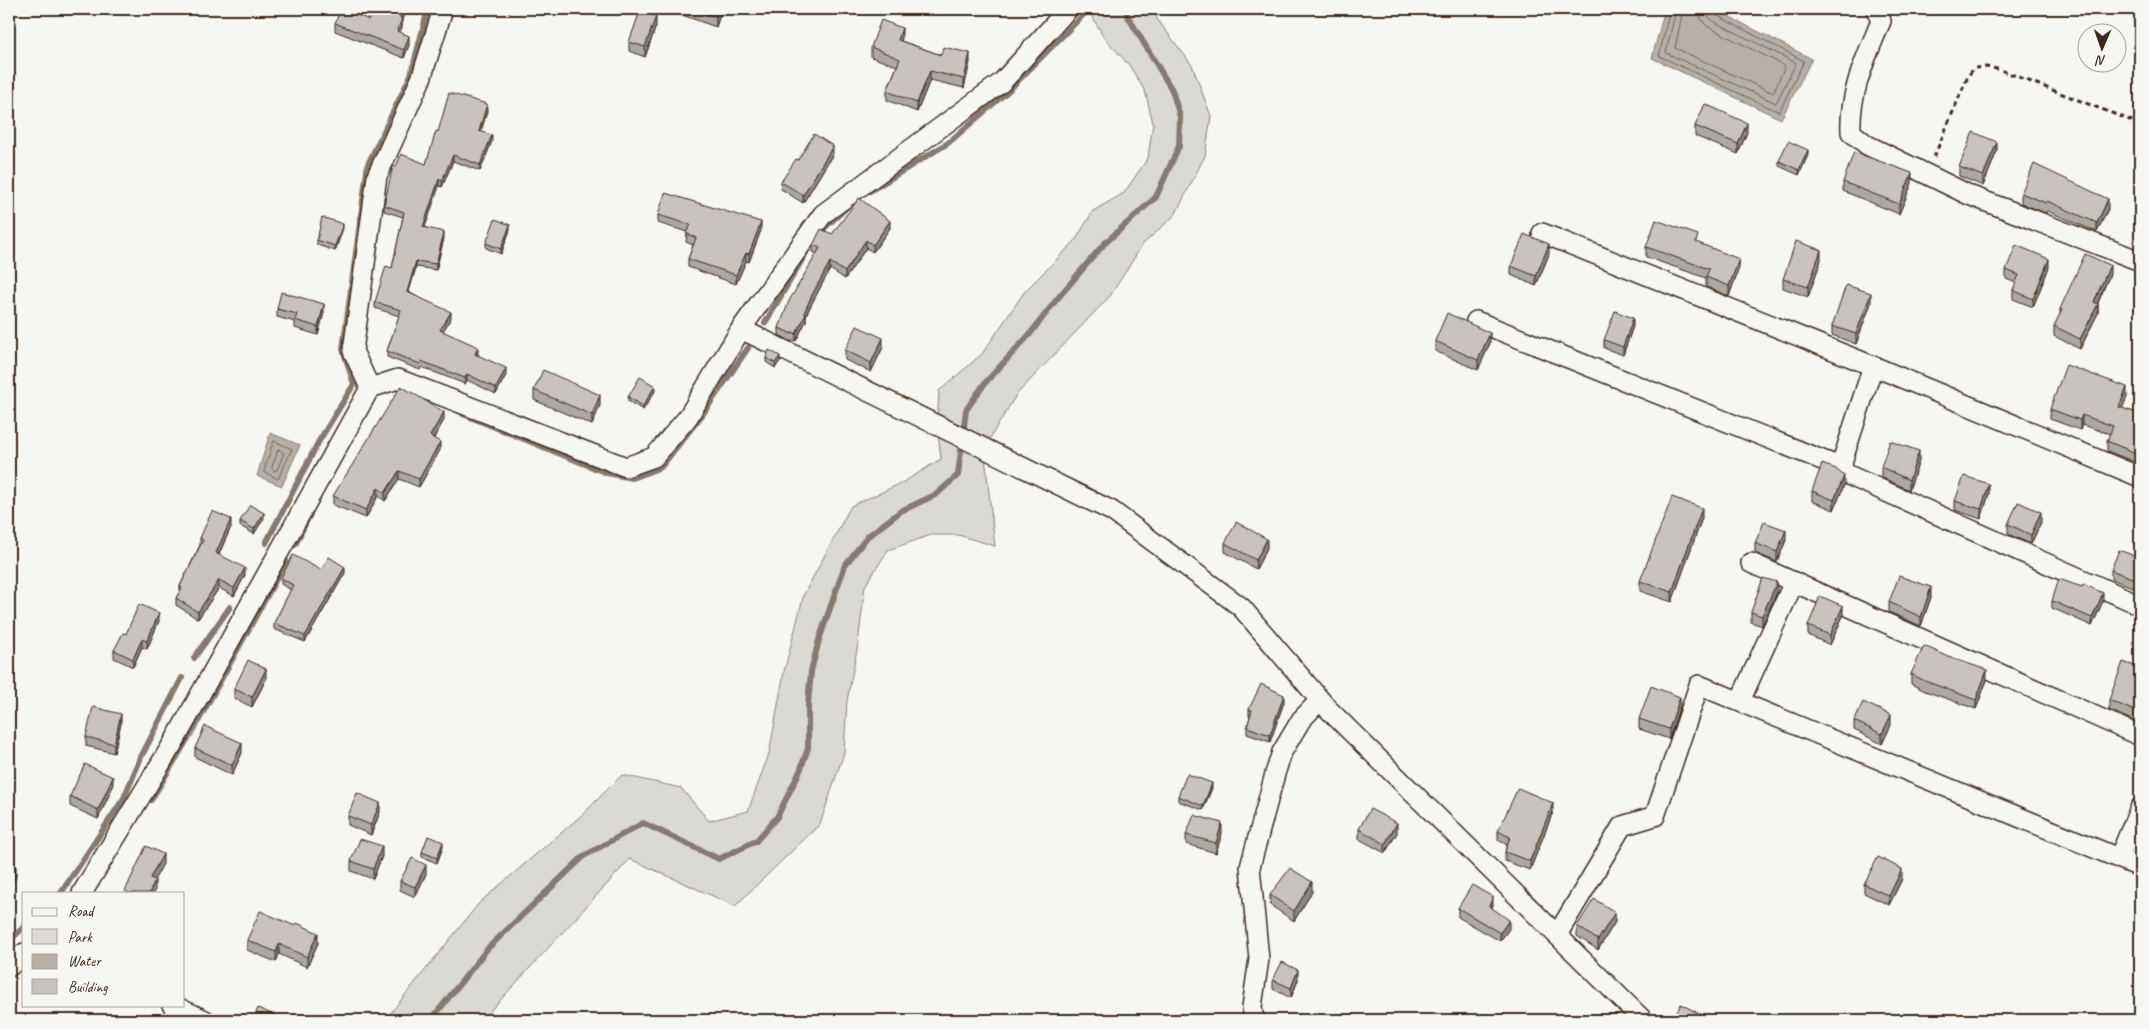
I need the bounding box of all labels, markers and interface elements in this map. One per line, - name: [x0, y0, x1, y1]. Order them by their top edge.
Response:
- north arrow: [2076, 22, 2126, 72]
- text: N: [2095, 52, 2106, 69]
- legend: [22, 892, 185, 1006]
- text: Road: [68, 902, 95, 921]
- text: Park: [68, 928, 93, 947]
- text: Water: [68, 952, 102, 971]
- text: Building: [68, 978, 108, 997]

